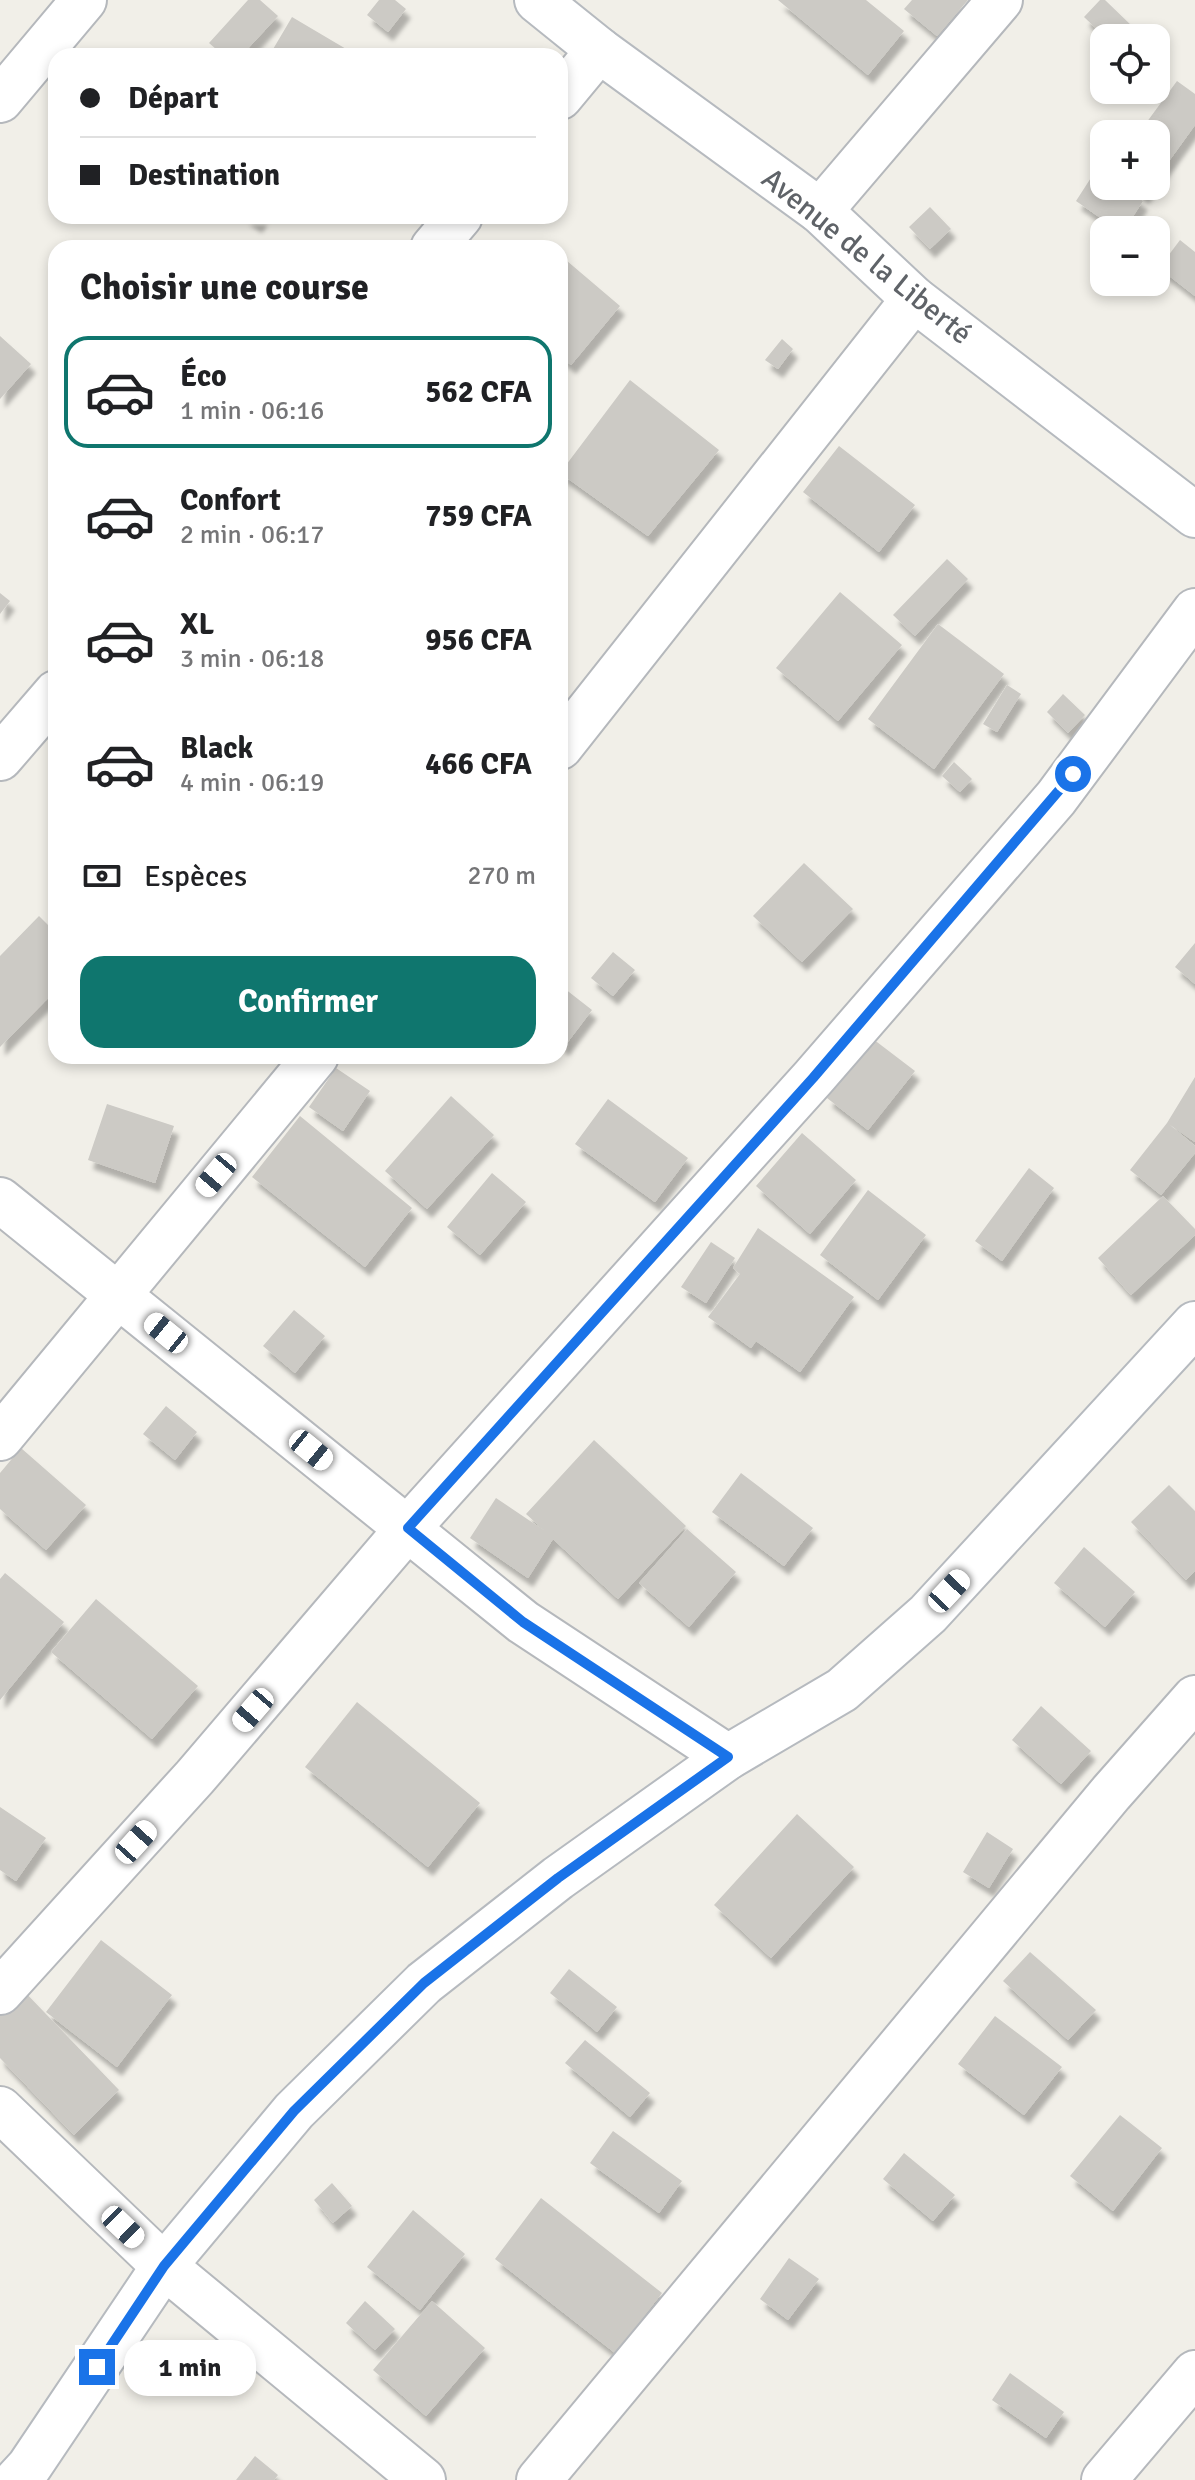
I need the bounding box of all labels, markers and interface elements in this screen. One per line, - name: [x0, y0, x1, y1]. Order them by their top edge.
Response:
- map controls: [1090, 24, 1170, 296]
- button: locate: [1090, 24, 1170, 104]
- text: Départ: [128, 80, 219, 117]
- button: +: [1090, 120, 1170, 200]
- text: Destination: [128, 157, 280, 194]
- street label: Avenue de la Liberté: [754, 160, 979, 352]
- button: −: [1090, 216, 1170, 296]
- text: Choisir une course: [80, 265, 369, 310]
- icon: car: [84, 356, 156, 428]
- text: Éco: [180, 358, 227, 395]
- text: 562 CFA: [425, 374, 532, 411]
- text: 1 min · 06:16: [180, 395, 324, 427]
- icon: car: [84, 480, 156, 552]
- text: Confort: [180, 482, 281, 519]
- text: 759 CFA: [425, 498, 532, 535]
- text: 2 min · 06:17: [180, 519, 324, 551]
- icon: car: [84, 604, 156, 676]
- text: XL: [180, 606, 214, 643]
- text: 956 CFA: [425, 622, 532, 659]
- text: 3 min · 06:18: [180, 643, 324, 675]
- icon: car: [84, 728, 156, 800]
- text: Black: [180, 730, 253, 767]
- text: 466 CFA: [425, 746, 532, 783]
- route start: [1055, 756, 1091, 792]
- text: 4 min · 06:19: [180, 767, 324, 799]
- icon: cash: [80, 854, 124, 898]
- text: Espèces: [144, 858, 247, 895]
- text: 270 m: [467, 860, 536, 892]
- button: Confirmer: [80, 956, 536, 1048]
- car: [191, 1149, 241, 1201]
- car: [140, 1309, 192, 1357]
- car: [285, 1426, 337, 1474]
- car: [924, 1565, 974, 1617]
- car: [228, 1684, 278, 1736]
- car: [111, 1816, 161, 1868]
- car: [97, 2202, 149, 2252]
- callout: 1 min: [125, 2339, 257, 2395]
- route end: [79, 2349, 115, 2385]
- text: 1 min: [159, 2352, 221, 2384]

